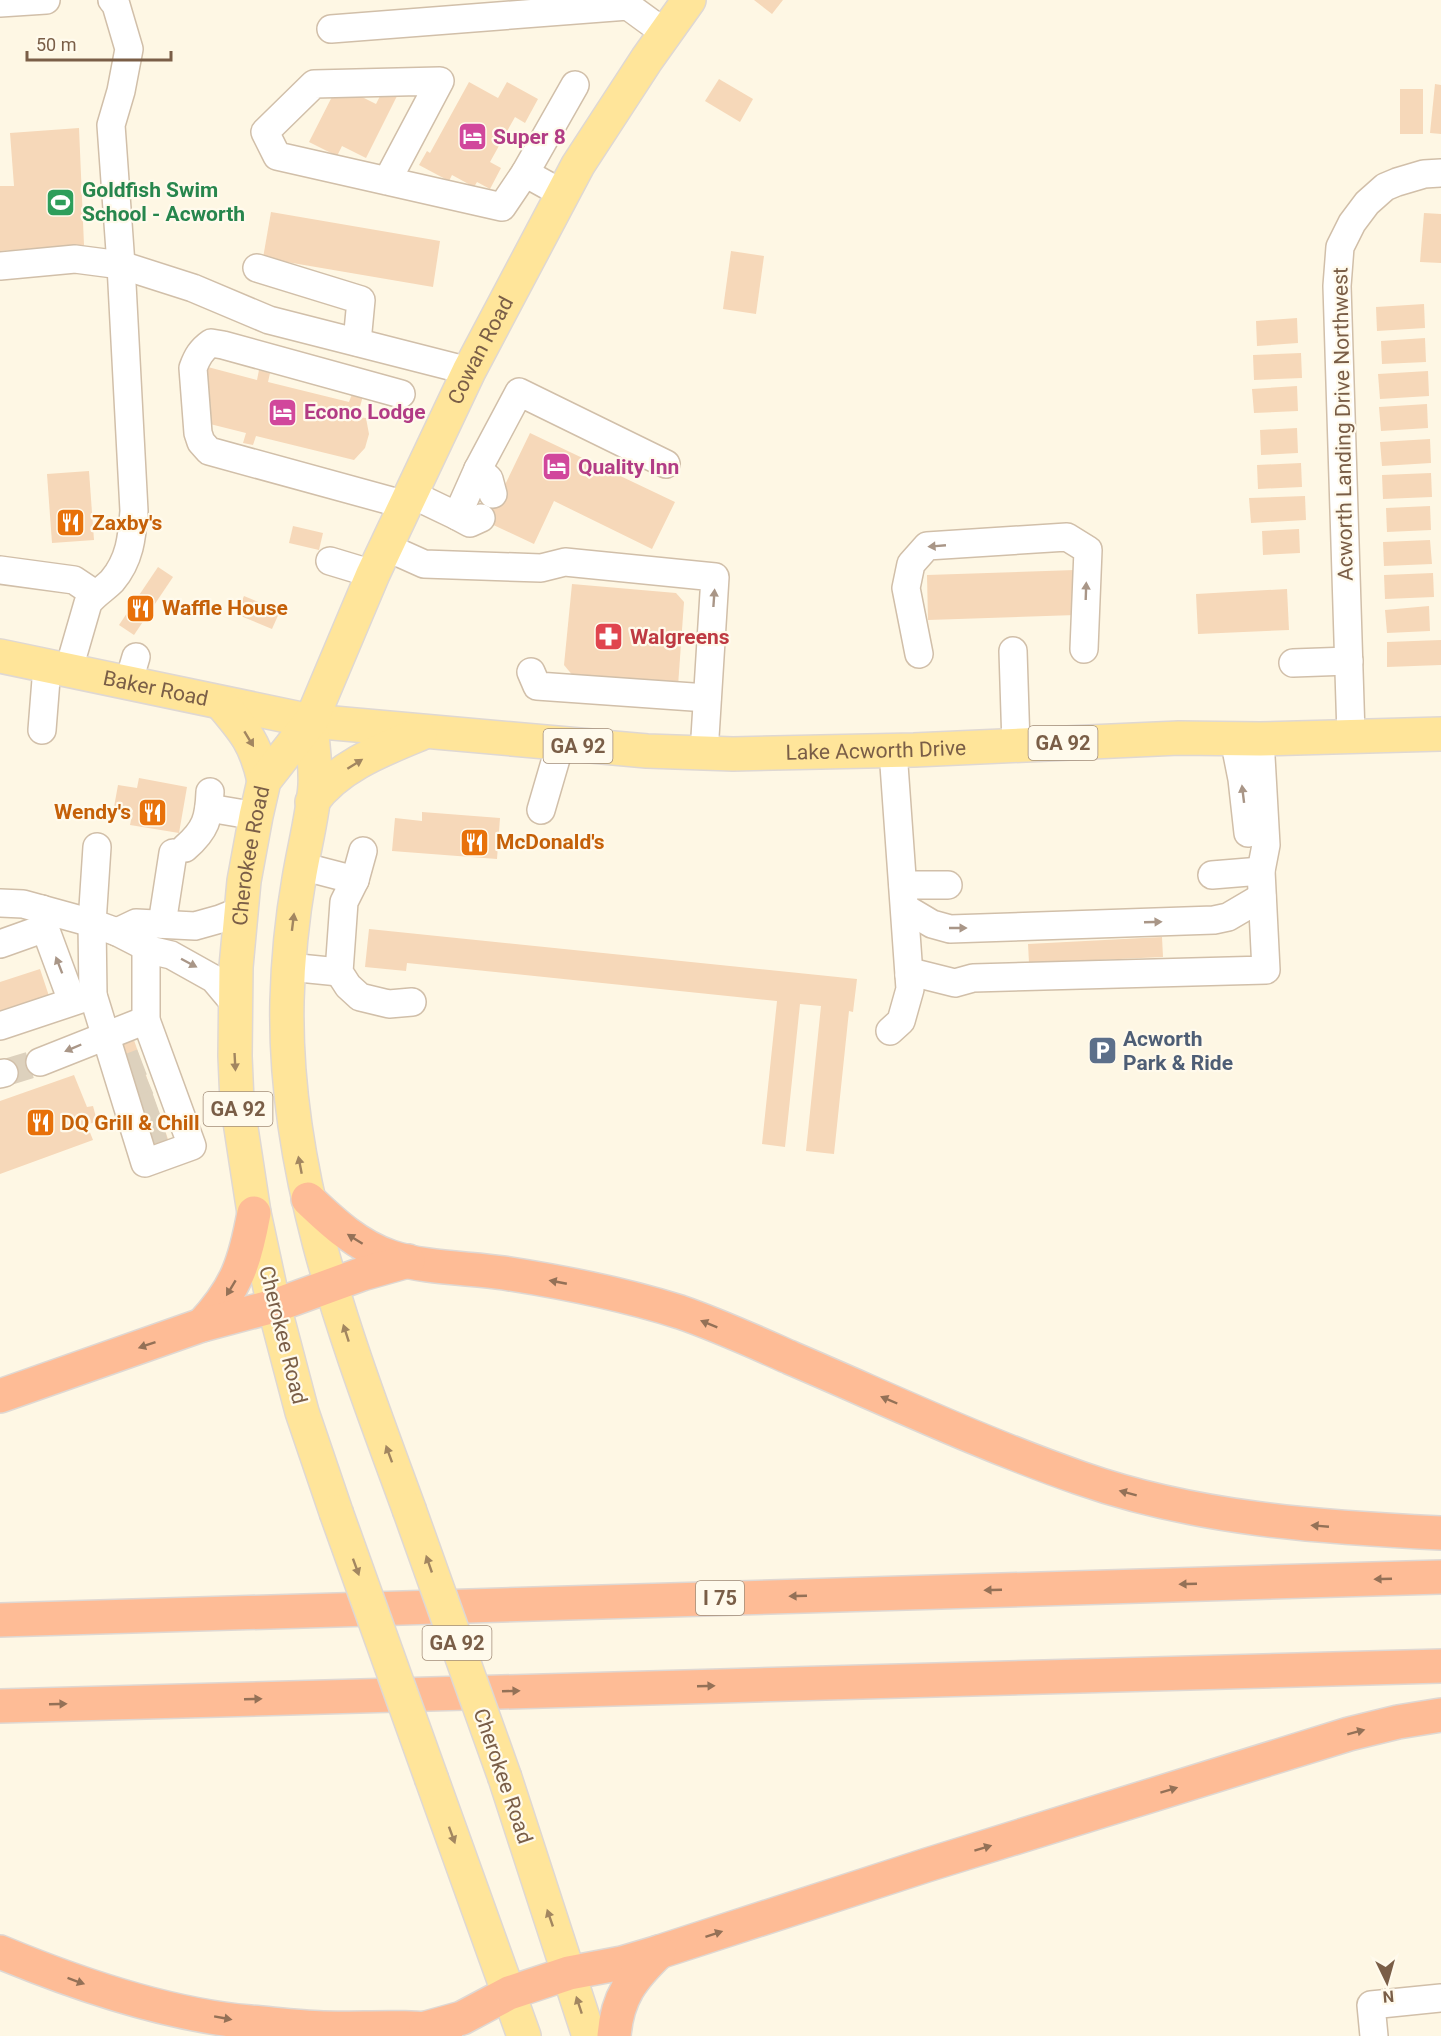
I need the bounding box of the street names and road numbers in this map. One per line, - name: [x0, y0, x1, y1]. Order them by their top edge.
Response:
- street label: Acworth Landing Drive Northwest: [1328, 267, 1358, 581]
- street label: Cowan Road: [443, 292, 518, 408]
- street label: Baker Road: [101, 666, 210, 711]
- road number: GA 92: [1028, 726, 1098, 760]
- road number: GA 92: [544, 729, 612, 763]
- street label: Lake Acworth Drive: [785, 736, 967, 765]
- street label: Cherokee Road: [228, 784, 275, 927]
- road number: GA 92: [204, 1092, 272, 1126]
- street label: Cherokee Road: [254, 1264, 312, 1406]
- road number: I 75: [696, 1581, 744, 1615]
- road number: GA 92: [422, 1626, 492, 1660]
- street label: Cherokee Road: [469, 1705, 537, 1847]

